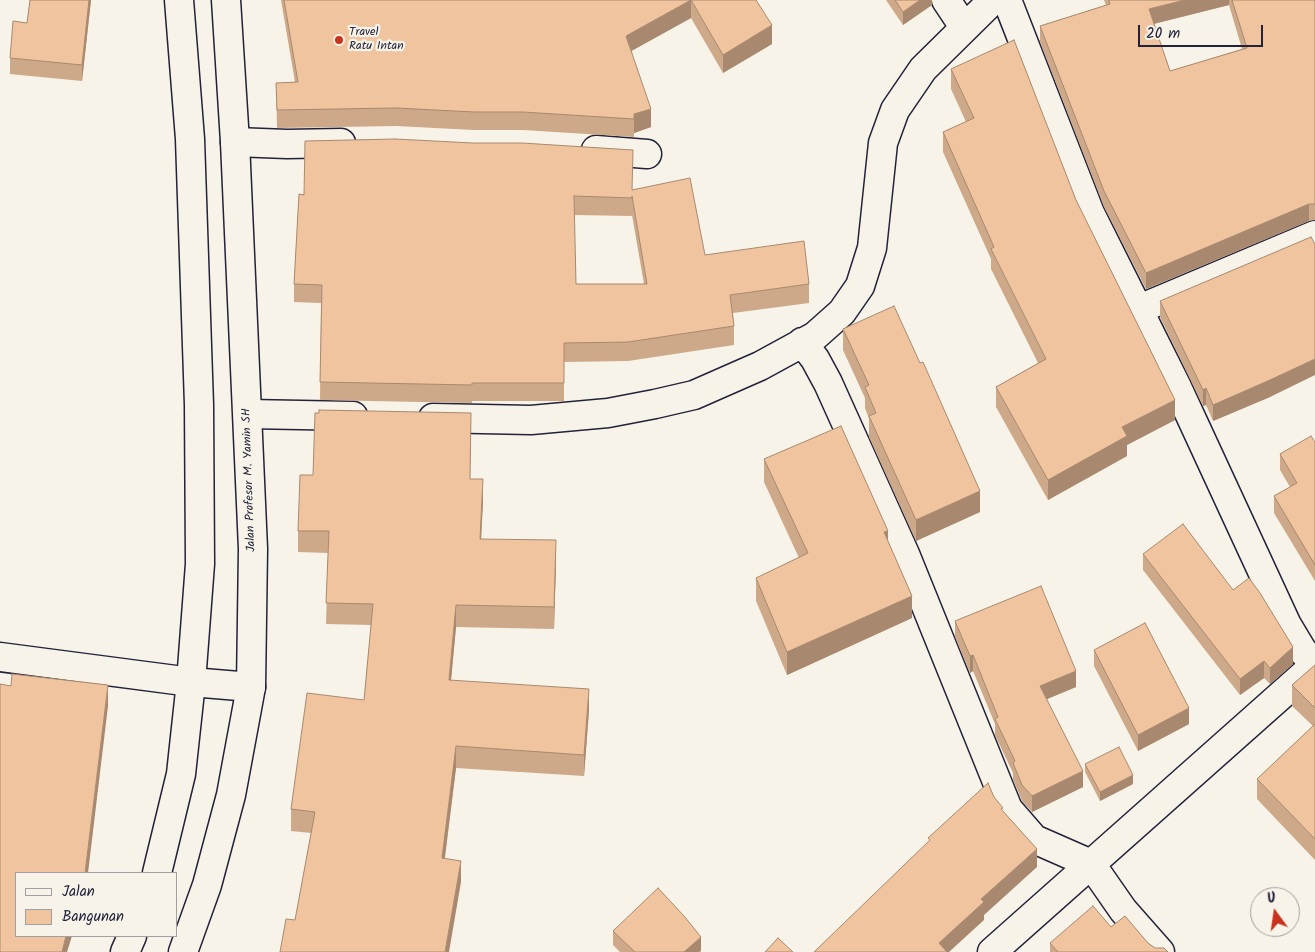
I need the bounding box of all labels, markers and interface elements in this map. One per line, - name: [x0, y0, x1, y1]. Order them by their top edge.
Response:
- scale bar: [1140, 15, 1265, 47]
- text: 20 m: [1146, 22, 1180, 46]
- place label: Travel Ratu Intan: [349, 26, 404, 54]
- marker: Travel Ratu Intan: [333, 34, 345, 46]
- street label: Jalan Profesor M. Yamin SH: [240, 408, 260, 552]
- legend: [15, 872, 178, 937]
- text: Jalan: [62, 880, 95, 904]
- north arrow: [1250, 887, 1300, 937]
- text: U: [1265, 887, 1278, 910]
- text: Bangunan: [62, 905, 124, 929]

